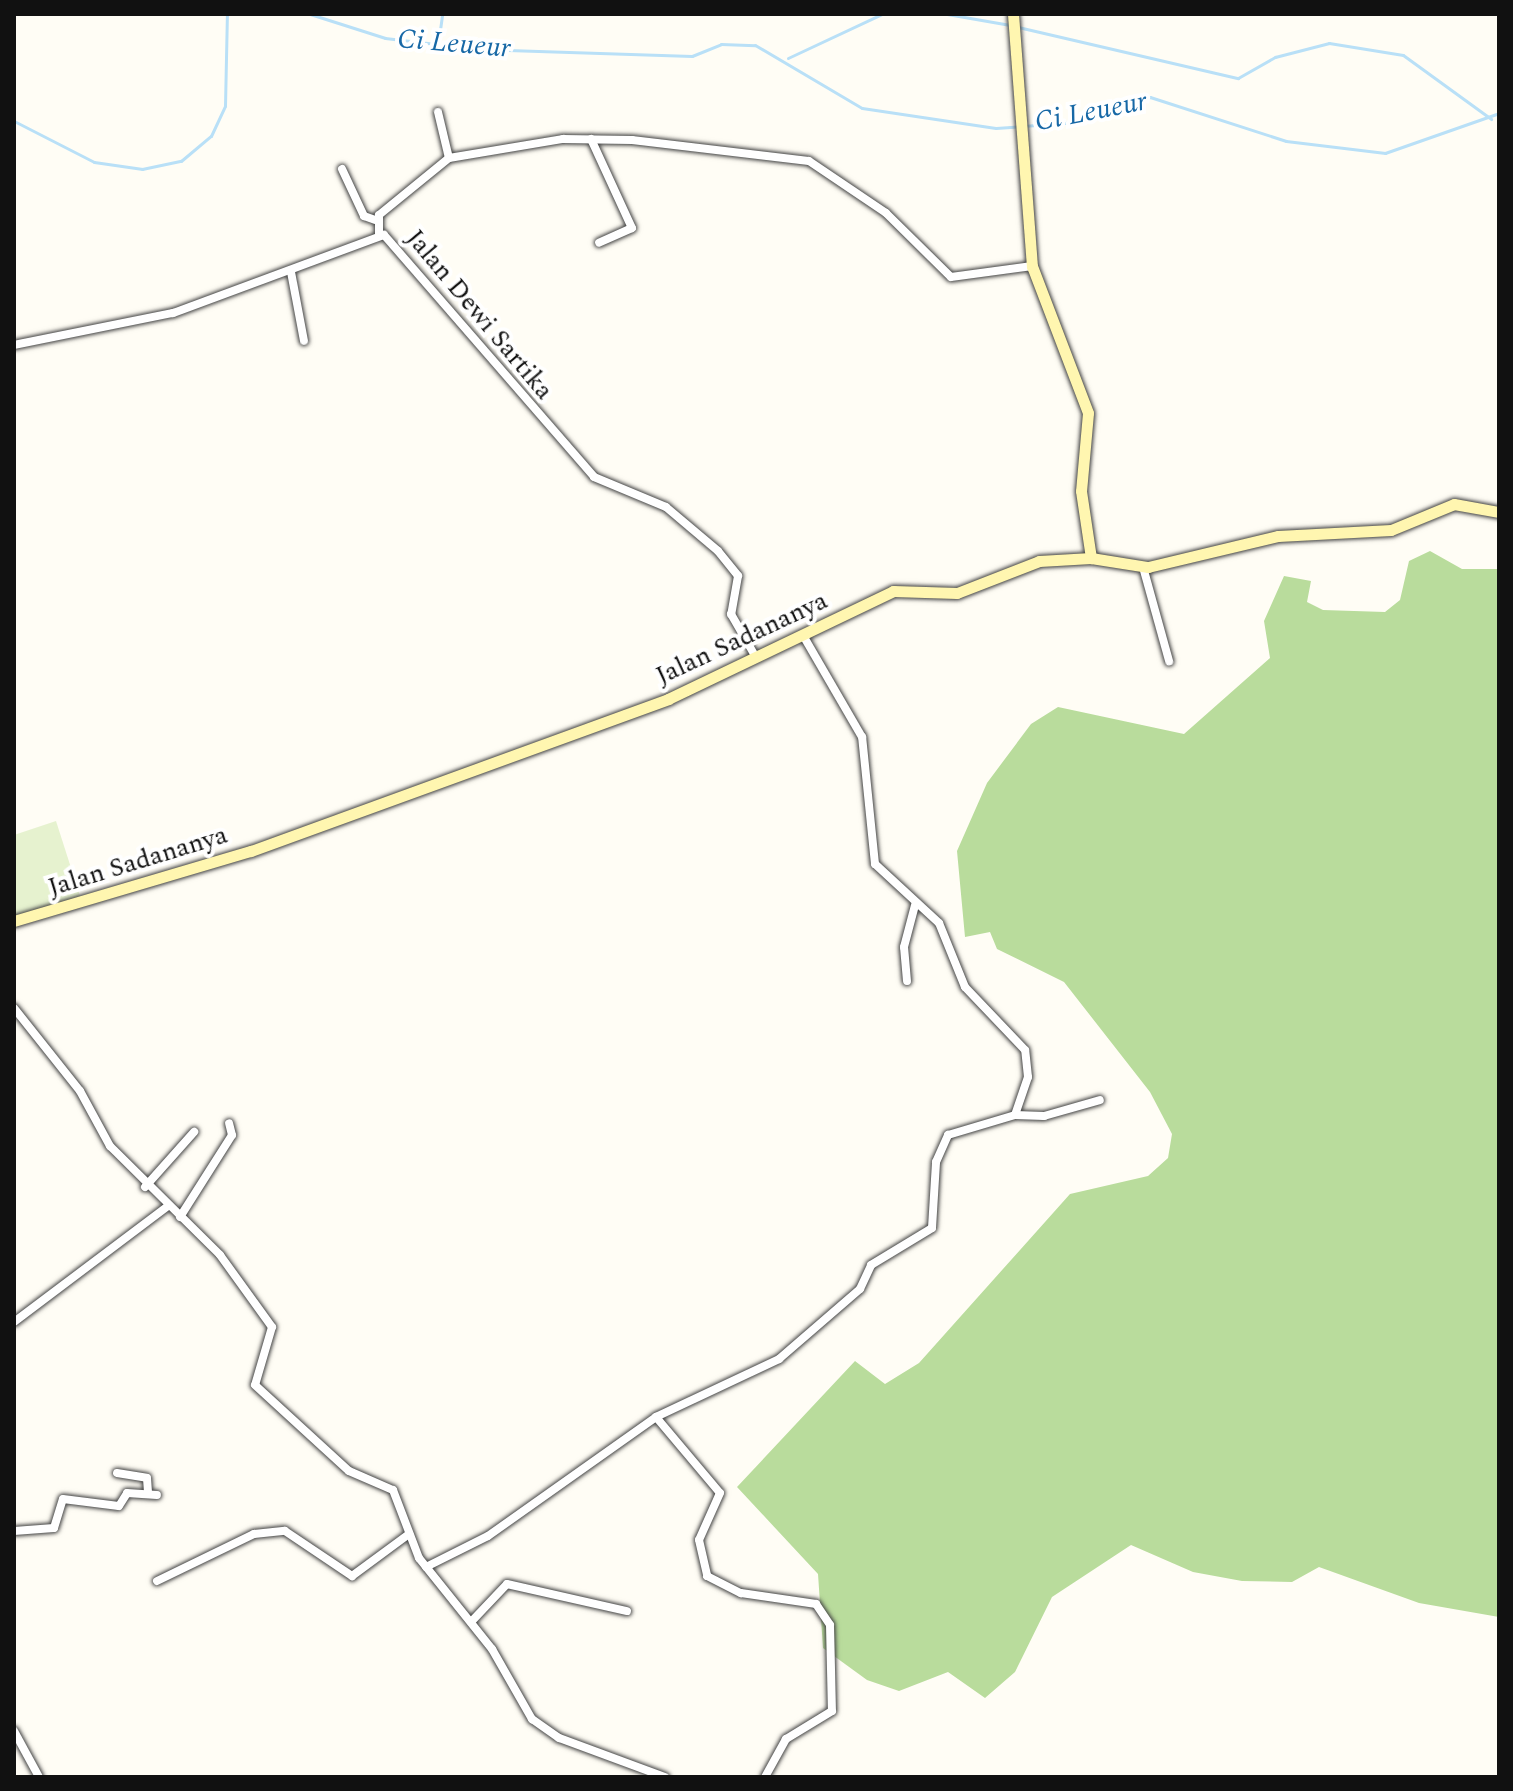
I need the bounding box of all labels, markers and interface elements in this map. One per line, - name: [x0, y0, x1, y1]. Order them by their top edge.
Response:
- water label: Ci Leueur: [396, 22, 512, 66]
- water label: Ci Leueur: [1032, 85, 1150, 139]
- street label: Jalan Dewi Sartika: [399, 224, 559, 406]
- street label: Jalan Sadananya: [651, 586, 833, 692]
- street label: Jalan Sadananya: [45, 820, 231, 904]

